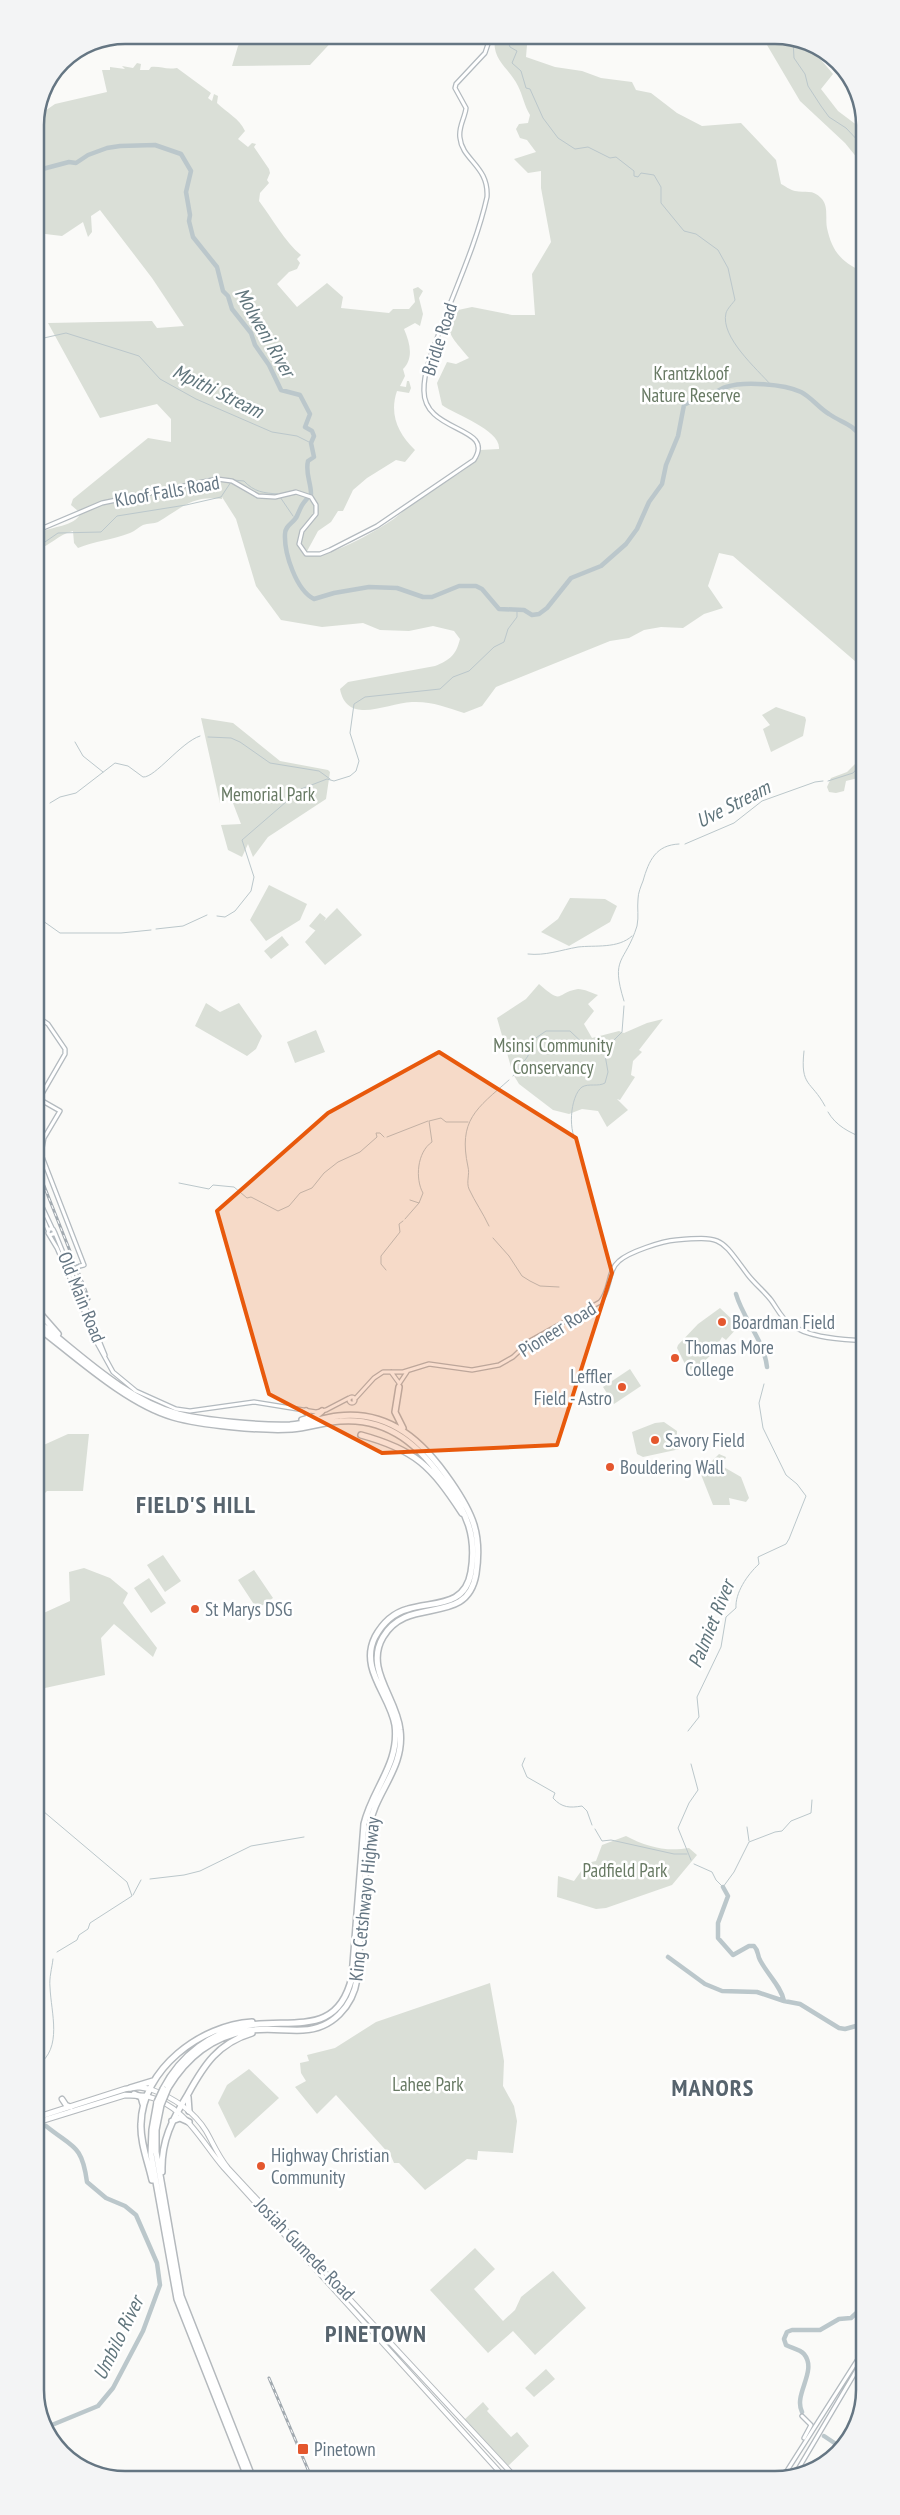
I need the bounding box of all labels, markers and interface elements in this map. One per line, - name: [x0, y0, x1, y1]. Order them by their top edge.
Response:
- water label: Molweni River: [229, 283, 302, 383]
- street label: Bridle Road: [416, 300, 462, 378]
- water label: Mpithi Stream: [168, 358, 268, 424]
- park label: Krantzkloof Nature Reserve: [641, 361, 741, 407]
- street label: Kloof Falls Road: [113, 470, 221, 512]
- water label: Uve Stream: [692, 774, 775, 834]
- park label: Memorial Park: [221, 782, 316, 806]
- park label: Msinsi Community Conservancy: [493, 1033, 614, 1079]
- street label: Old Main Road: [53, 1248, 111, 1346]
- street label: Pioneer Road: [514, 1296, 600, 1362]
- place label: Boardman Field: [732, 1310, 835, 1334]
- marker: Boardman Field: [716, 1316, 728, 1328]
- place label: Thomas More College: [685, 1335, 774, 1381]
- marker: Thomas More College: [669, 1352, 681, 1364]
- place label: Leffler Field - Astro: [534, 1364, 613, 1410]
- marker: Leffler Field - Astro: [616, 1381, 628, 1393]
- place label: Savory Field: [665, 1428, 745, 1452]
- marker: Savory Field: [649, 1434, 661, 1446]
- place label: Bouldering Wall: [620, 1455, 725, 1479]
- marker: Bouldering Wall: [604, 1461, 616, 1473]
- district label: FIELD'S HILL: [136, 1489, 256, 1520]
- water label: Palmiet River: [682, 1574, 741, 1671]
- place label: St Marys DSG: [205, 1597, 292, 1621]
- marker: St Marys DSG: [189, 1603, 201, 1615]
- street label: King Cetshwayo Highway: [343, 1815, 385, 1982]
- park label: Padfield Park: [583, 1858, 668, 1882]
- park label: Lahee Park: [392, 2072, 464, 2096]
- district label: MANORS: [672, 2072, 754, 2103]
- place label: Highway Christian Community: [271, 2143, 389, 2189]
- marker: Highway Christian Community: [255, 2160, 267, 2172]
- street label: Josiah Gumede Road: [249, 2192, 360, 2305]
- water label: Umbilo River: [87, 2290, 150, 2384]
- district label: PINETOWN: [325, 2318, 427, 2349]
- place label: Pinetown: [314, 2437, 376, 2461]
- marker: Pinetown: [296, 2442, 310, 2456]

